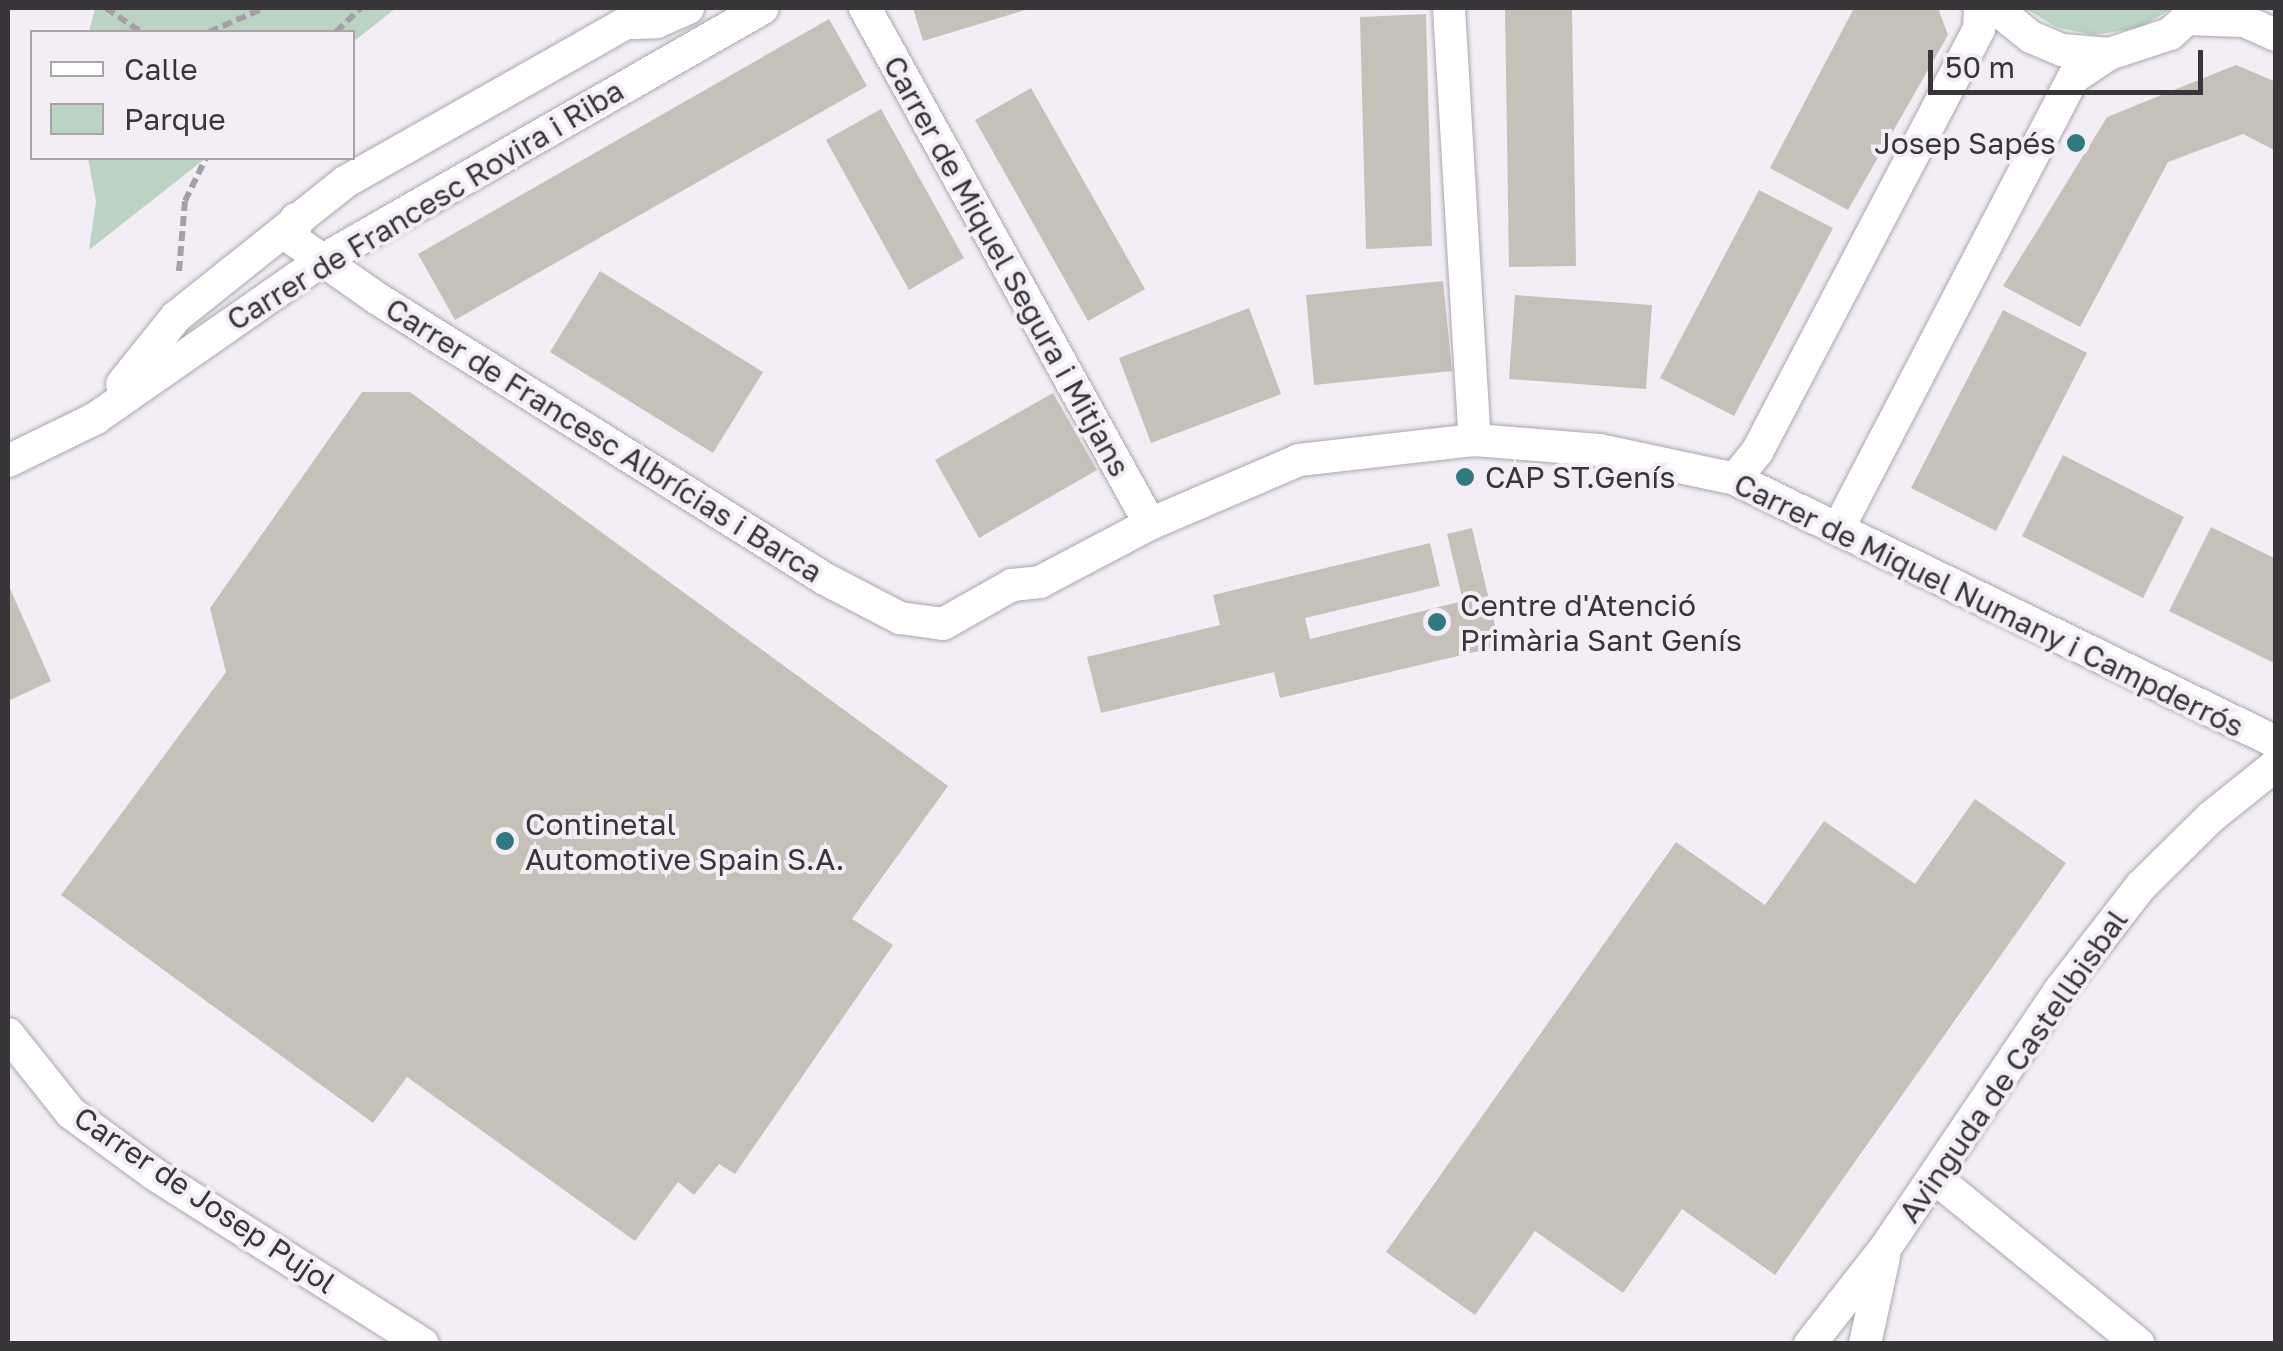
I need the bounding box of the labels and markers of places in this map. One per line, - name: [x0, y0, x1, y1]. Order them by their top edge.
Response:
- place label: Josep Sapés: [1874, 125, 2056, 161]
- marker: Josep Sapés: [2065, 132, 2087, 154]
- place label: CAP ST.Genís: [1485, 459, 1675, 495]
- marker: CAP ST.Genís: [1454, 466, 1476, 488]
- place label: Centre d'Atenció Primària Sant Genís: [1460, 587, 1742, 658]
- marker: Centre d'Atenció Primària Sant Genís: [1424, 609, 1450, 635]
- place label: Continetal Automotive Spain S.A.: [525, 806, 845, 876]
- marker: Continetal Automotive Spain S.A.: [494, 830, 516, 852]

